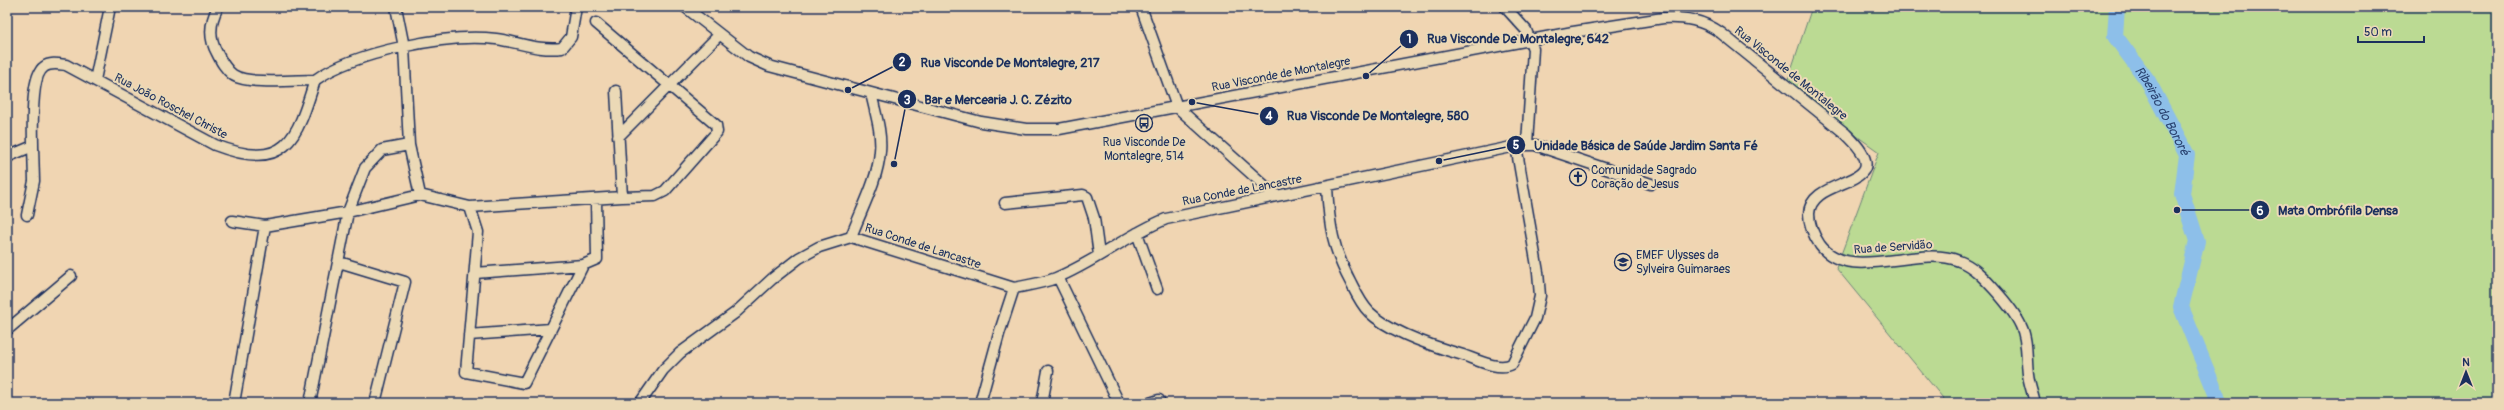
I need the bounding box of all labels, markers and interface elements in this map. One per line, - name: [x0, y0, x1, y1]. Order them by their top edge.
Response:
- scale bar: [2358, 18, 2424, 44]
- street label: Rua Visconde de Montalegre: [1731, 23, 1850, 124]
- text: 50 m: [2364, 25, 2392, 40]
- callout: Rua Visconde De Montalegre, 642: [1399, 26, 1617, 51]
- text: Rua Visconde De Montalegre, 642: [1427, 31, 1609, 47]
- text: 1: [1407, 32, 1411, 47]
- callout: Rua Visconde De Montalegre, 217: [892, 50, 1107, 75]
- street label: Rua Visconde de Montalegre: [1210, 54, 1352, 95]
- text: 2: [899, 55, 906, 70]
- text: Rua Visconde De Montalegre, 217: [920, 55, 1100, 71]
- water label: Ribeirão do Bororé: [2131, 63, 2193, 159]
- street label: Rua João Roschel Christe: [112, 70, 230, 143]
- callout: Bar e Mercearia J. C. Zézito: [897, 87, 1080, 112]
- text: Bar e Mercearia J. C. Zézito: [924, 92, 1072, 108]
- text: 3: [904, 93, 911, 108]
- callout: Rua Visconde De Montalegre, 580: [1259, 103, 1477, 128]
- text: Rua Visconde De Montalegre, 580: [1287, 108, 1469, 124]
- text: 4: [1265, 109, 1273, 124]
- bus stop icon: Rua Visconde De Montalegre, 514: [1134, 113, 1154, 133]
- callout: Unidade Básica de Saúde Jardim Santa Fé: [1506, 133, 1766, 158]
- place label: Rua Visconde De Montalegre, 514: [1102, 135, 1186, 164]
- text: 5: [1513, 138, 1520, 153]
- text: Unidade Básica de Saúde Jardim Santa Fé: [1534, 138, 1758, 154]
- place label: Comunidade Sagrado Coração de Jesus: [1591, 163, 1697, 192]
- church icon: Comunidade Sagrado Coração de Jesus: [1568, 167, 1588, 187]
- street label: Rua Conde de Lancastre: [1181, 172, 1303, 209]
- callout: Mata Ombrófila Densa: [2250, 198, 2406, 223]
- text: Mata Ombrófila Densa: [2278, 203, 2398, 219]
- text: 6: [2257, 204, 2264, 219]
- street label: Rua Conde de Lancastre: [863, 221, 983, 272]
- street label: Rua de Servidão: [1853, 237, 1933, 258]
- place label: EMEF Ulysses da Sylveira Guimaraes: [1636, 248, 1731, 277]
- school or university icon: EMEF Ulysses da Sylveira Guimaraes: [1613, 252, 1633, 272]
- north arrow: [2446, 352, 2486, 392]
- text: N: [2462, 356, 2470, 369]

